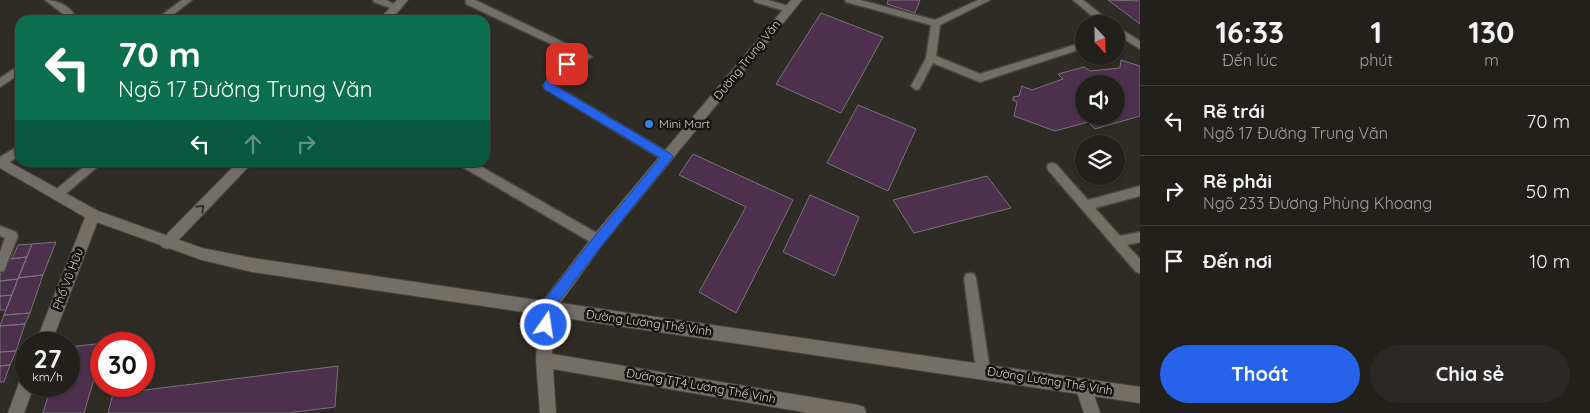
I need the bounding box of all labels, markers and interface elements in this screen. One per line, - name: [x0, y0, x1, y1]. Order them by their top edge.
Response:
- text: 16:33: [1215, 13, 1284, 51]
- text: 1: [1370, 13, 1382, 51]
- text: 130: [1468, 13, 1515, 51]
- north arrow: [1075, 15, 1125, 65]
- map controls: [1075, 15, 1125, 185]
- street label: Đường Trung Văn: [710, 17, 783, 103]
- text: 70 m: [118, 32, 201, 76]
- icon: left: [35, 35, 100, 100]
- pin: [546, 43, 588, 85]
- icon: arrive: [553, 50, 581, 78]
- text: Đến lúc: [1222, 50, 1277, 70]
- text: phút: [1360, 50, 1393, 70]
- text: m: [1484, 50, 1499, 70]
- text: Ngõ 17 Đường Trung Văn: [118, 75, 372, 103]
- button: sound: [1075, 75, 1125, 125]
- text: Rẽ trái: [1203, 99, 1265, 123]
- icon: left: [1160, 107, 1188, 135]
- text: 70 m: [1526, 109, 1570, 133]
- place label: Mini Mart: [659, 116, 710, 131]
- marker: Mini Mart: [643, 118, 655, 130]
- text: Ngõ 17 Đường Trung Văn: [1203, 123, 1388, 143]
- icon: left: [186, 130, 214, 158]
- icon: ahead: [239, 130, 267, 158]
- icon: right: [292, 130, 320, 158]
- button: layers: [1075, 135, 1125, 185]
- text: Rẽ phải: [1203, 169, 1272, 193]
- icon: right: [1160, 177, 1188, 205]
- text: 50 m: [1526, 179, 1570, 203]
- text: Ngõ 233 Đương Phùng Khoang: [1203, 193, 1432, 213]
- one-way arrow: [196, 205, 205, 214]
- street label: Phố Vũ Hữu: [49, 246, 86, 312]
- icon: arrive: [1160, 247, 1188, 275]
- text: Đến nơi: [1203, 249, 1272, 273]
- text: 10 m: [1529, 249, 1570, 273]
- position arrow: [519, 298, 571, 350]
- street label: Đường Lương Thế Vinh: [585, 306, 713, 339]
- speed limit sign: 30: [90, 332, 155, 397]
- text: 27: [34, 343, 61, 374]
- button: Thoát: [1160, 345, 1360, 403]
- button: Chia sẻ: [1370, 345, 1570, 403]
- street label: Đường Lương Thế Vinh: [986, 363, 1114, 398]
- street label: Đường TT4 Lương Thế Vinh: [625, 365, 777, 406]
- text: km/h: [32, 369, 63, 384]

